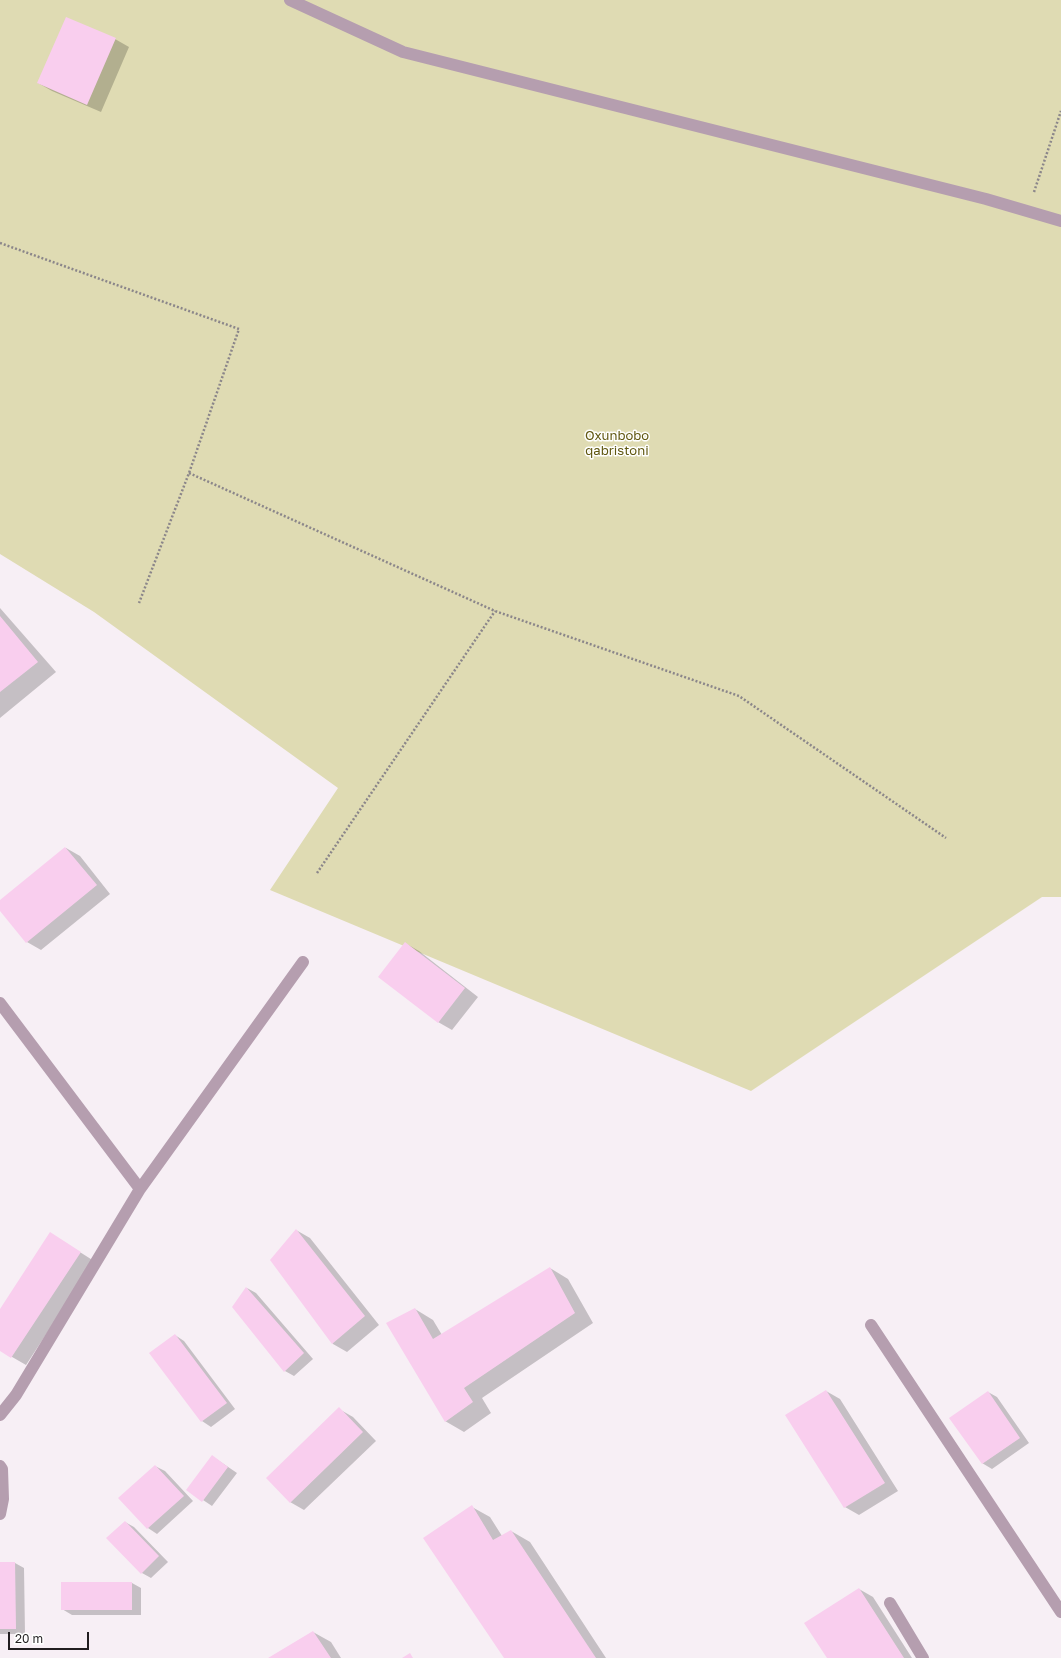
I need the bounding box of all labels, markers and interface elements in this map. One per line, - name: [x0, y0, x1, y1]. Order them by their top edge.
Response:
- park label: Oxunbobo qabristoni: [585, 428, 649, 459]
- scale bar: [10, 1624, 91, 1650]
- text: 20 m: [15, 1631, 43, 1646]

